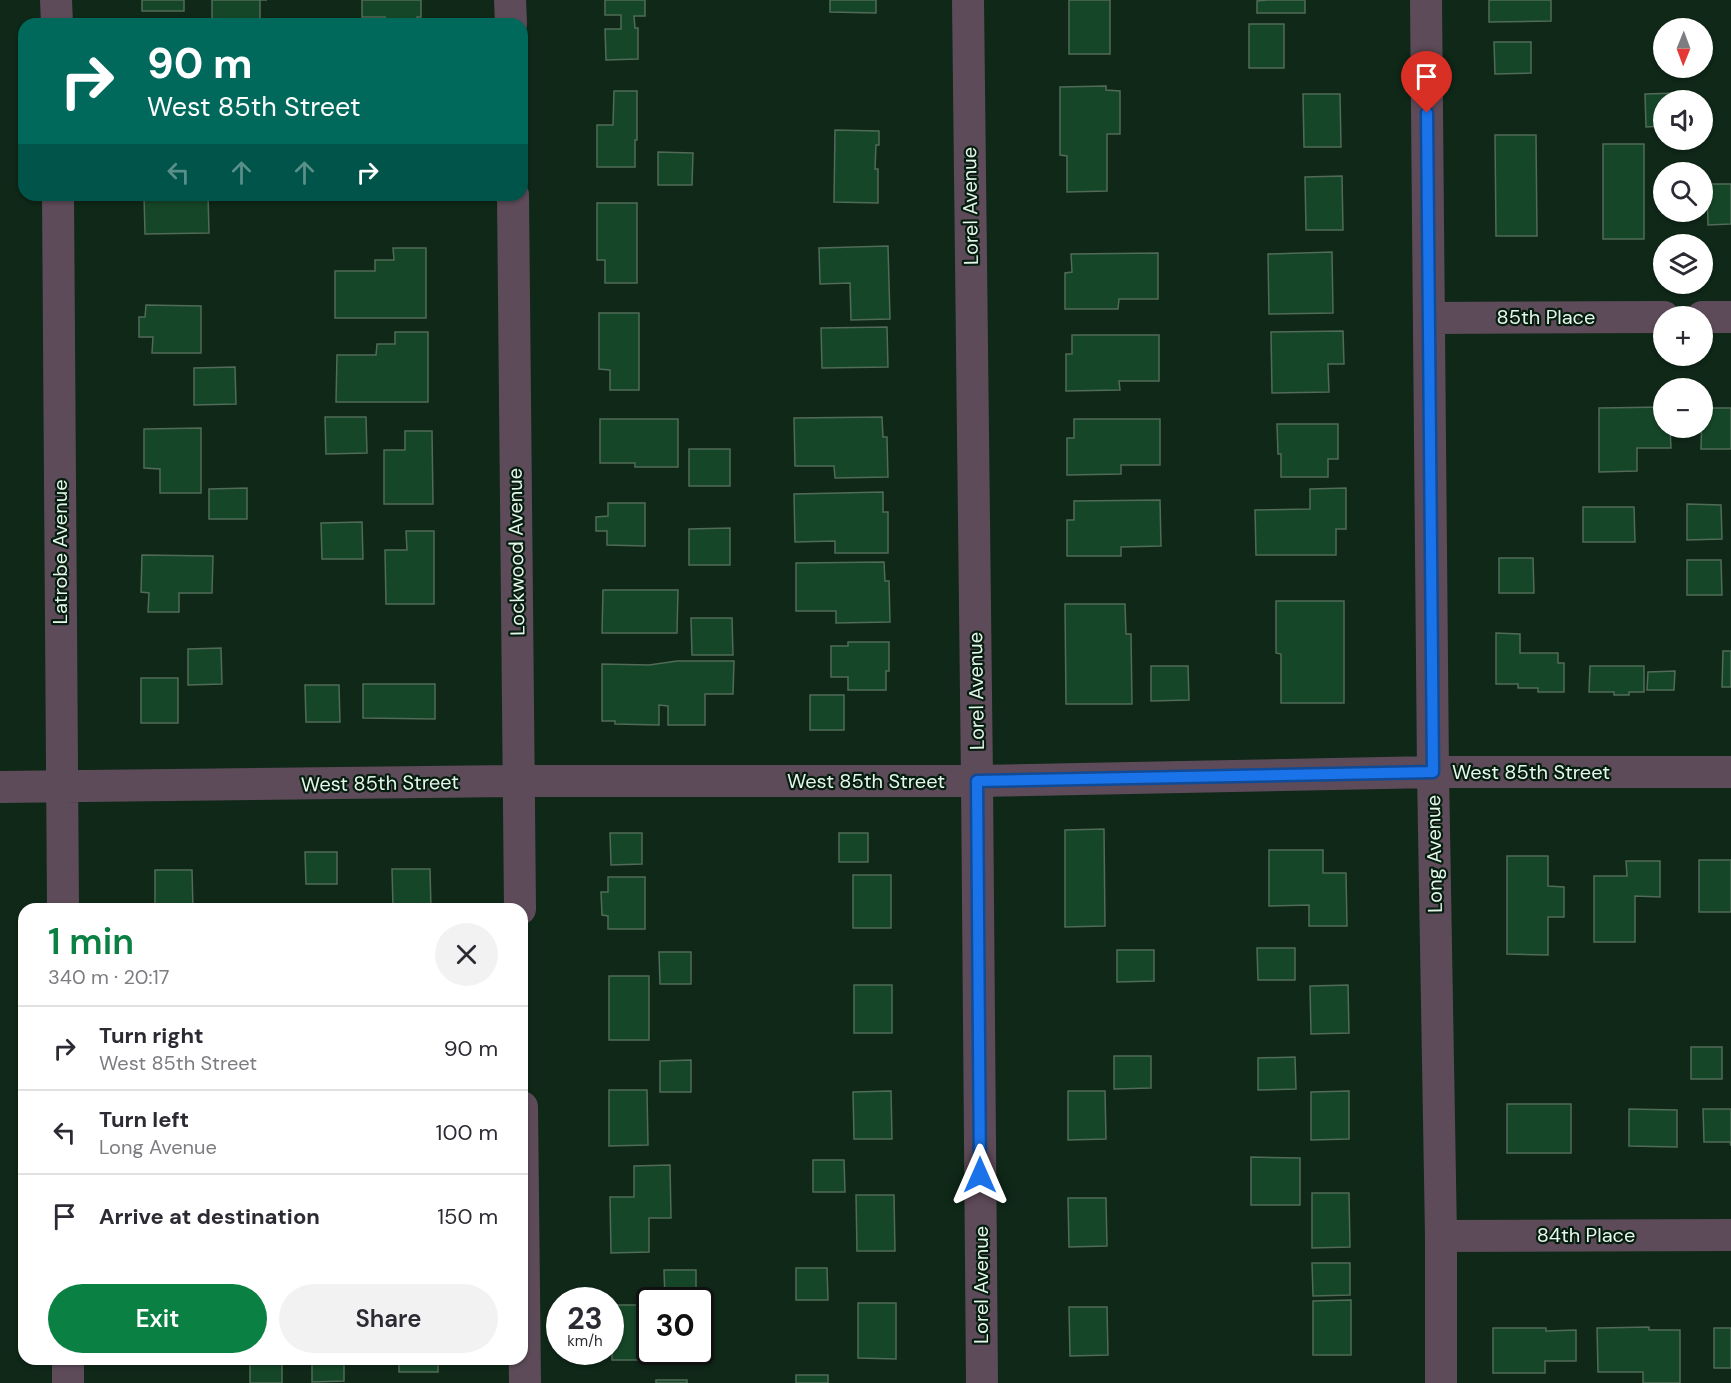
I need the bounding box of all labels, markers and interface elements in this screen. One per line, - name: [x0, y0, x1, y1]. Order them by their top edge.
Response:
- north arrow: [1653, 18, 1713, 78]
- map controls: [1653, 18, 1713, 438]
- text: 90 m: [147, 36, 253, 91]
- icon: right: [48, 42, 126, 120]
- pin: [1401, 51, 1452, 113]
- icon: arrive: [1410, 60, 1443, 93]
- text: West 85th Street: [147, 89, 361, 124]
- button: sound: [1653, 90, 1713, 150]
- street label: Lorel Avenue: [956, 147, 984, 265]
- icon: left: [162, 156, 195, 189]
- icon: ahead: [225, 156, 258, 189]
- icon: ahead: [288, 156, 321, 189]
- icon: right: [351, 156, 384, 189]
- button: search: [1653, 162, 1713, 222]
- button: layers: [1653, 234, 1713, 294]
- street label: 85th Place: [1497, 304, 1595, 330]
- button: +: [1653, 306, 1713, 366]
- button: −: [1653, 378, 1713, 438]
- street label: Lockwood Avenue: [502, 468, 530, 636]
- street label: Latrobe Avenue: [47, 479, 73, 625]
- street label: Lorel Avenue: [962, 632, 990, 750]
- street label: West 85th Street: [1452, 759, 1610, 785]
- street label: West 85th Street: [787, 768, 945, 794]
- street label: West 85th Street: [301, 769, 459, 797]
- street label: Long Avenue: [1420, 795, 1448, 913]
- text: 1 min: [48, 918, 134, 965]
- button: close: [435, 923, 498, 986]
- text: 340 m · 20:17: [48, 964, 169, 990]
- text: Turn right: [99, 1021, 204, 1050]
- icon: right: [48, 1032, 81, 1065]
- text: 90 m: [444, 1034, 498, 1063]
- text: West 85th Street: [99, 1050, 257, 1076]
- text: Turn left: [99, 1105, 189, 1134]
- icon: left: [48, 1116, 81, 1149]
- text: 100 m: [436, 1118, 498, 1147]
- text: Long Avenue: [99, 1134, 217, 1160]
- position arrow: [948, 1143, 1012, 1207]
- icon: arrive: [48, 1200, 81, 1233]
- text: Arrive at destination: [99, 1202, 320, 1231]
- text: 150 m: [437, 1202, 498, 1231]
- street label: 84th Place: [1537, 1222, 1635, 1248]
- street label: Lorel Avenue: [968, 1226, 994, 1344]
- button: Exit: [48, 1284, 267, 1353]
- button: Share: [279, 1284, 498, 1353]
- speed limit sign: 30: [636, 1287, 714, 1365]
- text: 23: [567, 1299, 603, 1338]
- text: km/h: [567, 1331, 603, 1351]

